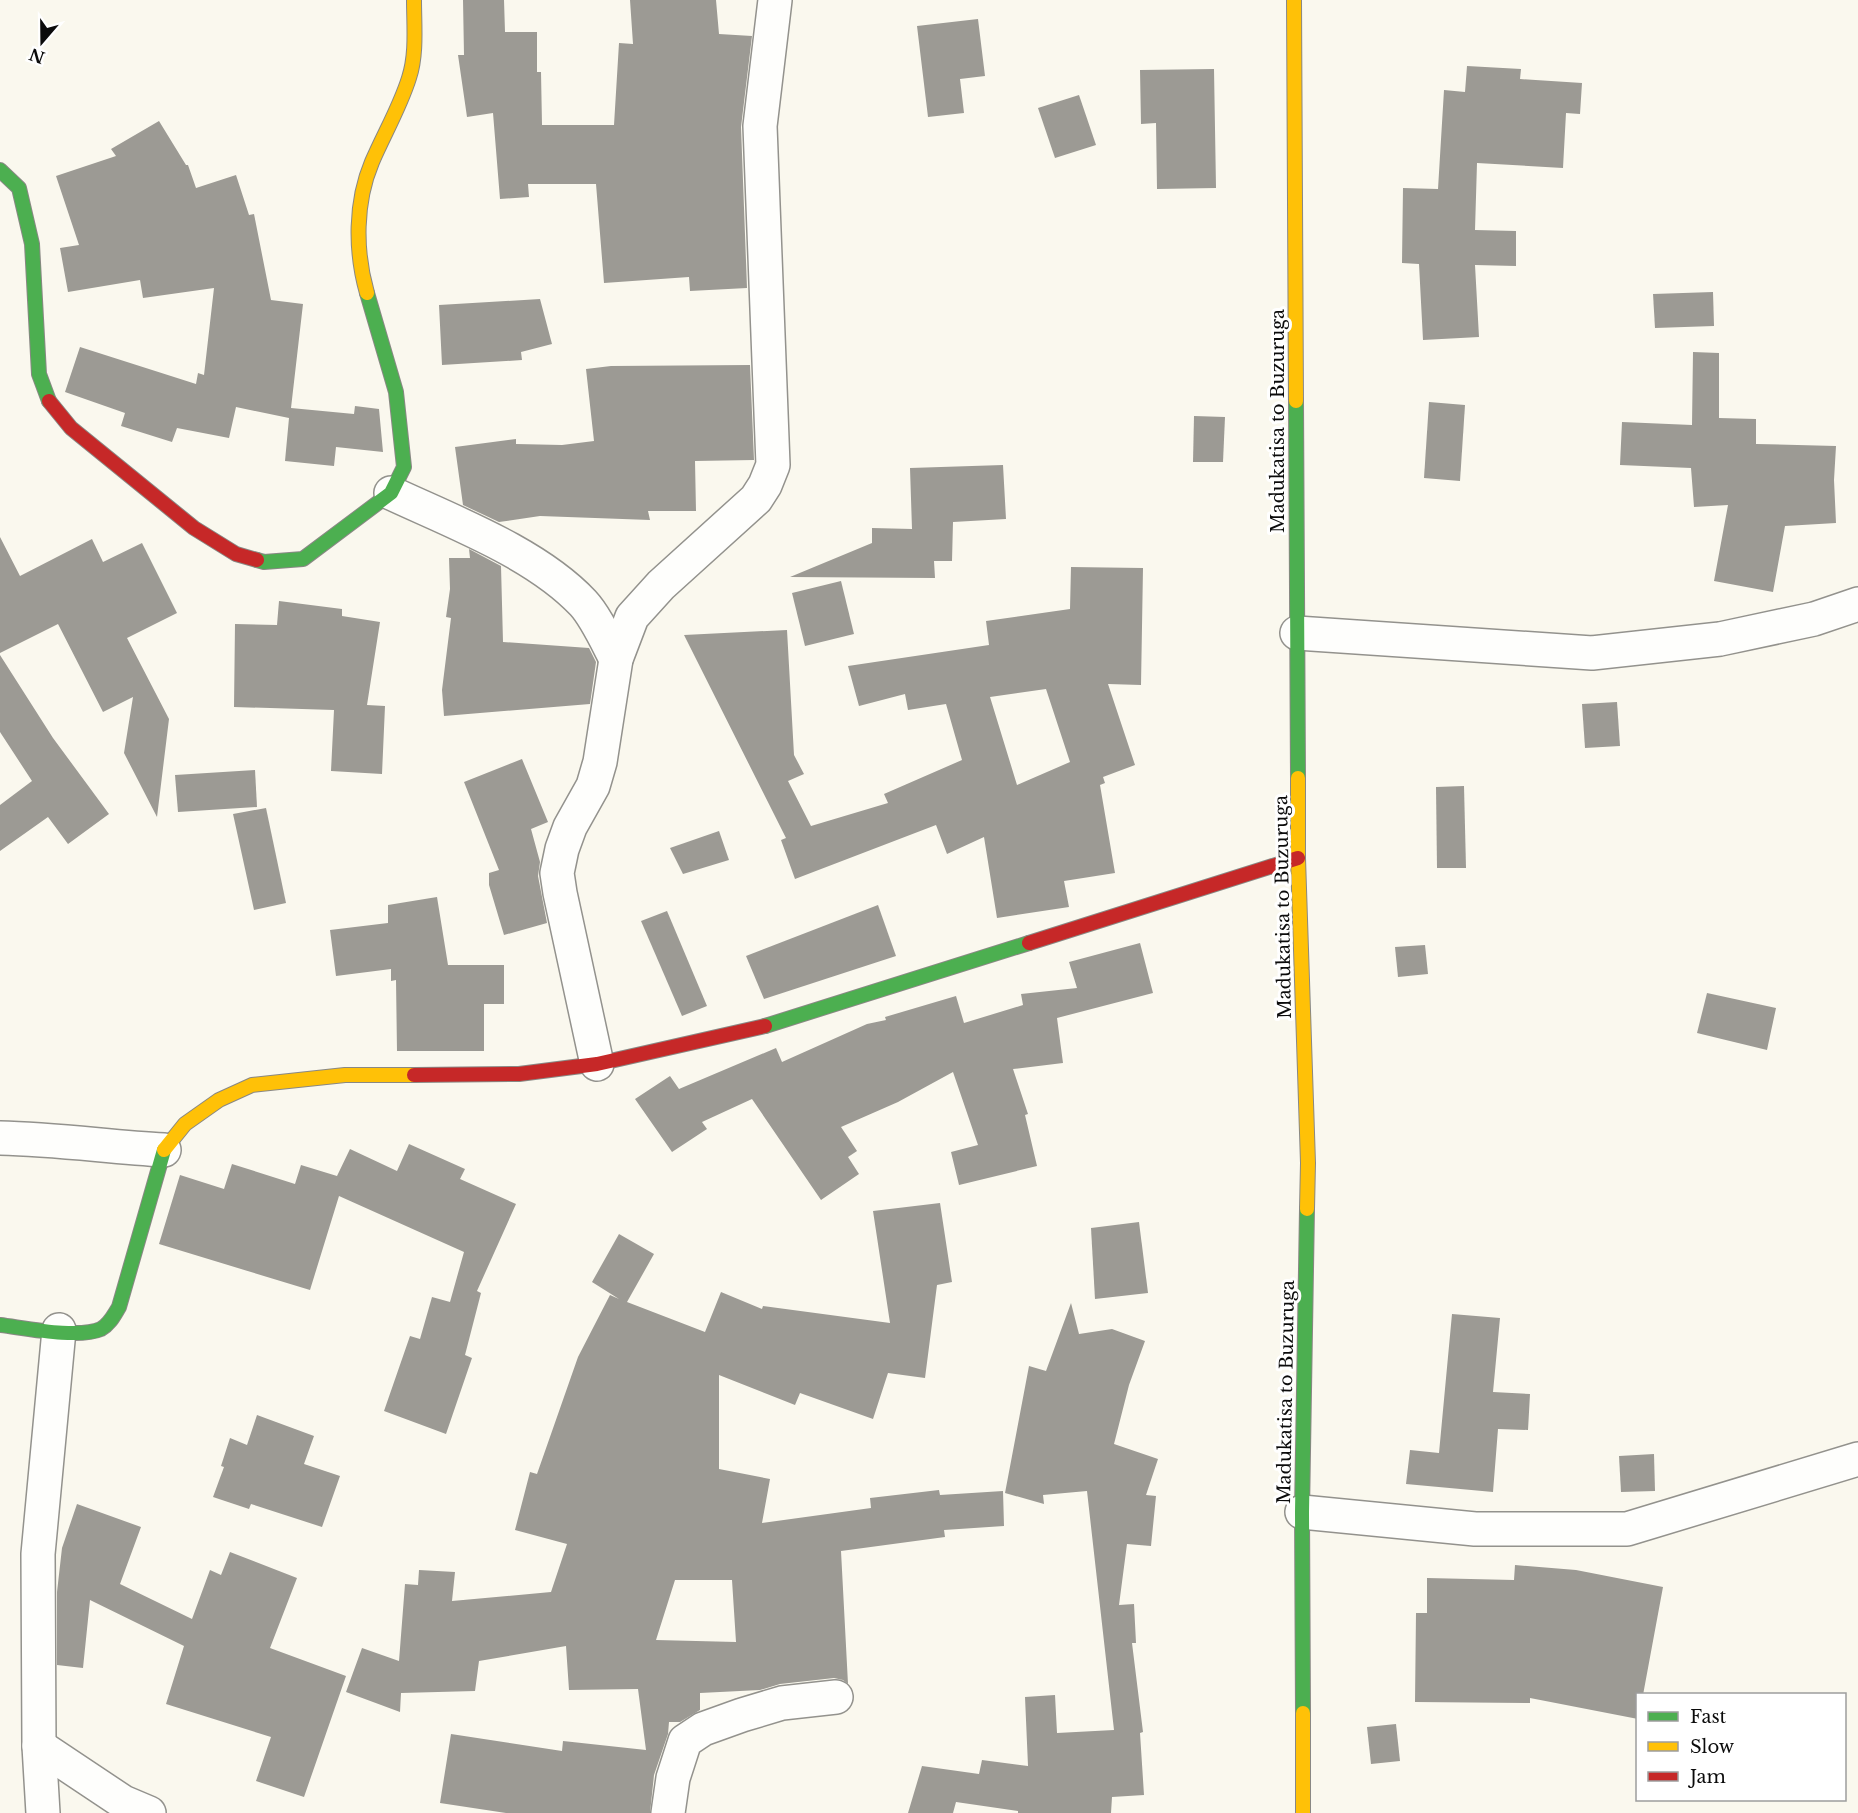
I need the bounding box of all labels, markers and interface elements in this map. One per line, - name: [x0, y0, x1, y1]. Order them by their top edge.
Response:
- north arrow: [12, 12, 72, 72]
- text: N: [26, 44, 47, 68]
- street label: Madukatisa to Buzuruga: [1267, 309, 1289, 533]
- street label: Madukatisa to Buzuruga: [1270, 795, 1296, 1019]
- street label: Madukatisa to Buzuruga: [1273, 1280, 1299, 1504]
- legend: [1636, 1693, 1846, 1801]
- text: Fast: [1690, 1706, 1727, 1728]
- text: Slow: [1690, 1736, 1735, 1758]
- text: Jam: [1688, 1766, 1726, 1788]

